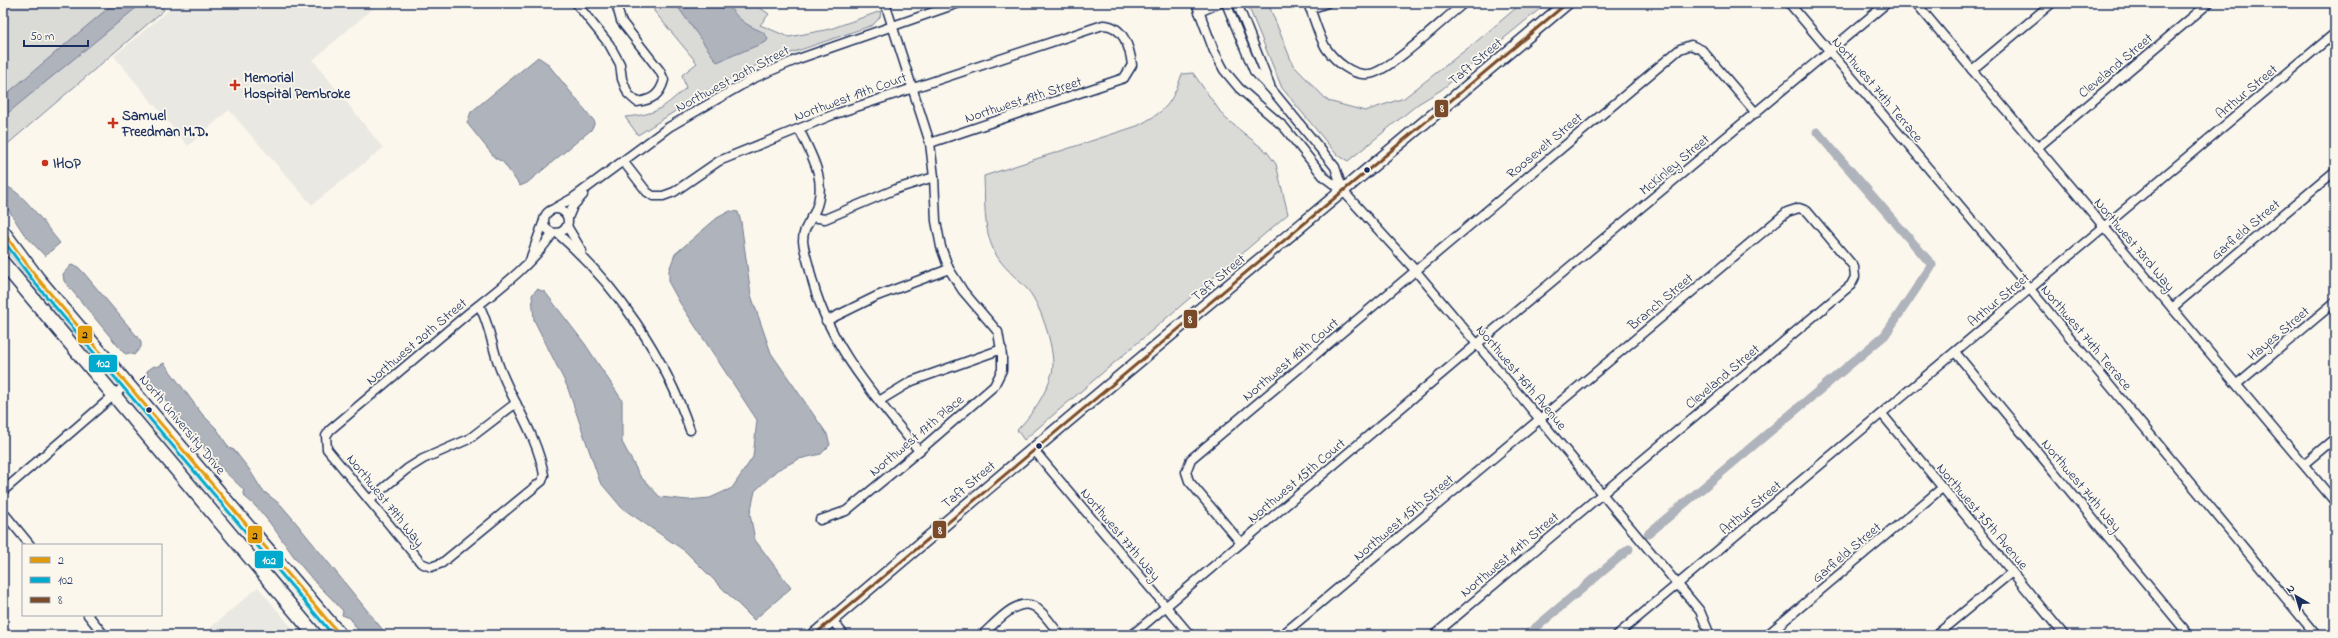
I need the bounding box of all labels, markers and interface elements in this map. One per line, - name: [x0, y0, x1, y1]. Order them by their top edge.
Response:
- scale bar: [24, 22, 88, 48]
- text: 50 m: [30, 28, 54, 46]
- street label: Cleveland Street: [2074, 28, 2158, 104]
- street label: Northwest 74th Terrace: [1826, 32, 1928, 148]
- street label: Taft Street: [1444, 33, 1508, 91]
- street label: Northwest 20th Street: [672, 40, 794, 118]
- street label: Arthur Street: [2211, 60, 2283, 124]
- street label: Northwest 19th Court: [791, 67, 910, 128]
- place label: Memorial Hospital Pembroke: [244, 68, 351, 105]
- street label: Northwest 19th Street: [962, 71, 1085, 129]
- marker: Memorial Hospital Pembroke: [229, 79, 241, 91]
- line badge: 8: [1434, 99, 1449, 118]
- text: 8: [1439, 101, 1445, 117]
- place label: Samuel Freedman M.D.: [121, 106, 208, 143]
- street label: Roosevelt Street: [1502, 108, 1588, 184]
- marker: Samuel Freedman M.D.: [107, 117, 119, 129]
- street label: McKinley Street: [1635, 129, 1716, 202]
- place label: IHOP: [53, 154, 82, 175]
- marker: IHOP: [40, 158, 50, 168]
- unlabelled marker: [1362, 165, 1372, 175]
- street label: Northwest 73rd Way: [2088, 194, 2180, 297]
- street label: Garfield Street: [2207, 195, 2285, 266]
- street label: Taft Street: [1187, 249, 1251, 307]
- street label: Branch Street: [1623, 268, 1699, 337]
- street label: Arthur Street: [1963, 268, 2035, 332]
- street label: Northwest 74th Terrace: [2035, 280, 2137, 396]
- street label: Northwest 20th Street: [362, 293, 472, 391]
- street label: Hayes Street: [2243, 302, 2316, 367]
- line badge: 8: [1183, 309, 1198, 329]
- text: 8: [1187, 312, 1193, 328]
- street label: Northwest 16th Court: [1238, 313, 1344, 407]
- street label: Northwest 76th Avenue: [1470, 321, 1572, 436]
- line badge: 2: [77, 325, 93, 344]
- text: 2: [81, 327, 88, 343]
- street label: Cleveland Street: [1681, 339, 1765, 415]
- line badge: 102: [88, 354, 118, 373]
- text: 102: [96, 356, 110, 372]
- street label: North University Drive: [133, 370, 231, 481]
- street label: Northwest 17th Place: [865, 390, 969, 482]
- unlabelled marker: [144, 405, 154, 415]
- street label: Northwest 15th Court: [1243, 434, 1351, 529]
- street label: Northwest 74th Way: [2035, 435, 2126, 538]
- unlabelled marker: [1034, 441, 1044, 451]
- street label: Northwest 79th Way: [340, 450, 429, 553]
- street label: Taft Street: [937, 456, 1001, 514]
- street label: Northwest 75th Avenue: [1931, 459, 2033, 575]
- street label: Northwest 15th Street: [1349, 469, 1459, 567]
- street label: Arthur Street: [1715, 476, 1787, 540]
- street label: Northwest 77th Way: [1074, 484, 1165, 587]
- street label: Northwest 14th Street: [1456, 507, 1564, 603]
- street label: Garfield Street: [1808, 518, 1886, 589]
- line badge: 8: [932, 520, 947, 539]
- text: 8: [937, 523, 943, 539]
- line badge: 2: [247, 525, 263, 544]
- text: 2: [251, 528, 258, 544]
- legend: [22, 544, 162, 616]
- line badge: 102: [254, 550, 284, 569]
- text: 2: [58, 552, 64, 570]
- text: 102: [262, 553, 276, 569]
- text: 102: [58, 572, 73, 590]
- north arrow: [2276, 576, 2316, 616]
- text: N: [2283, 580, 2298, 598]
- text: 8: [58, 592, 63, 610]

